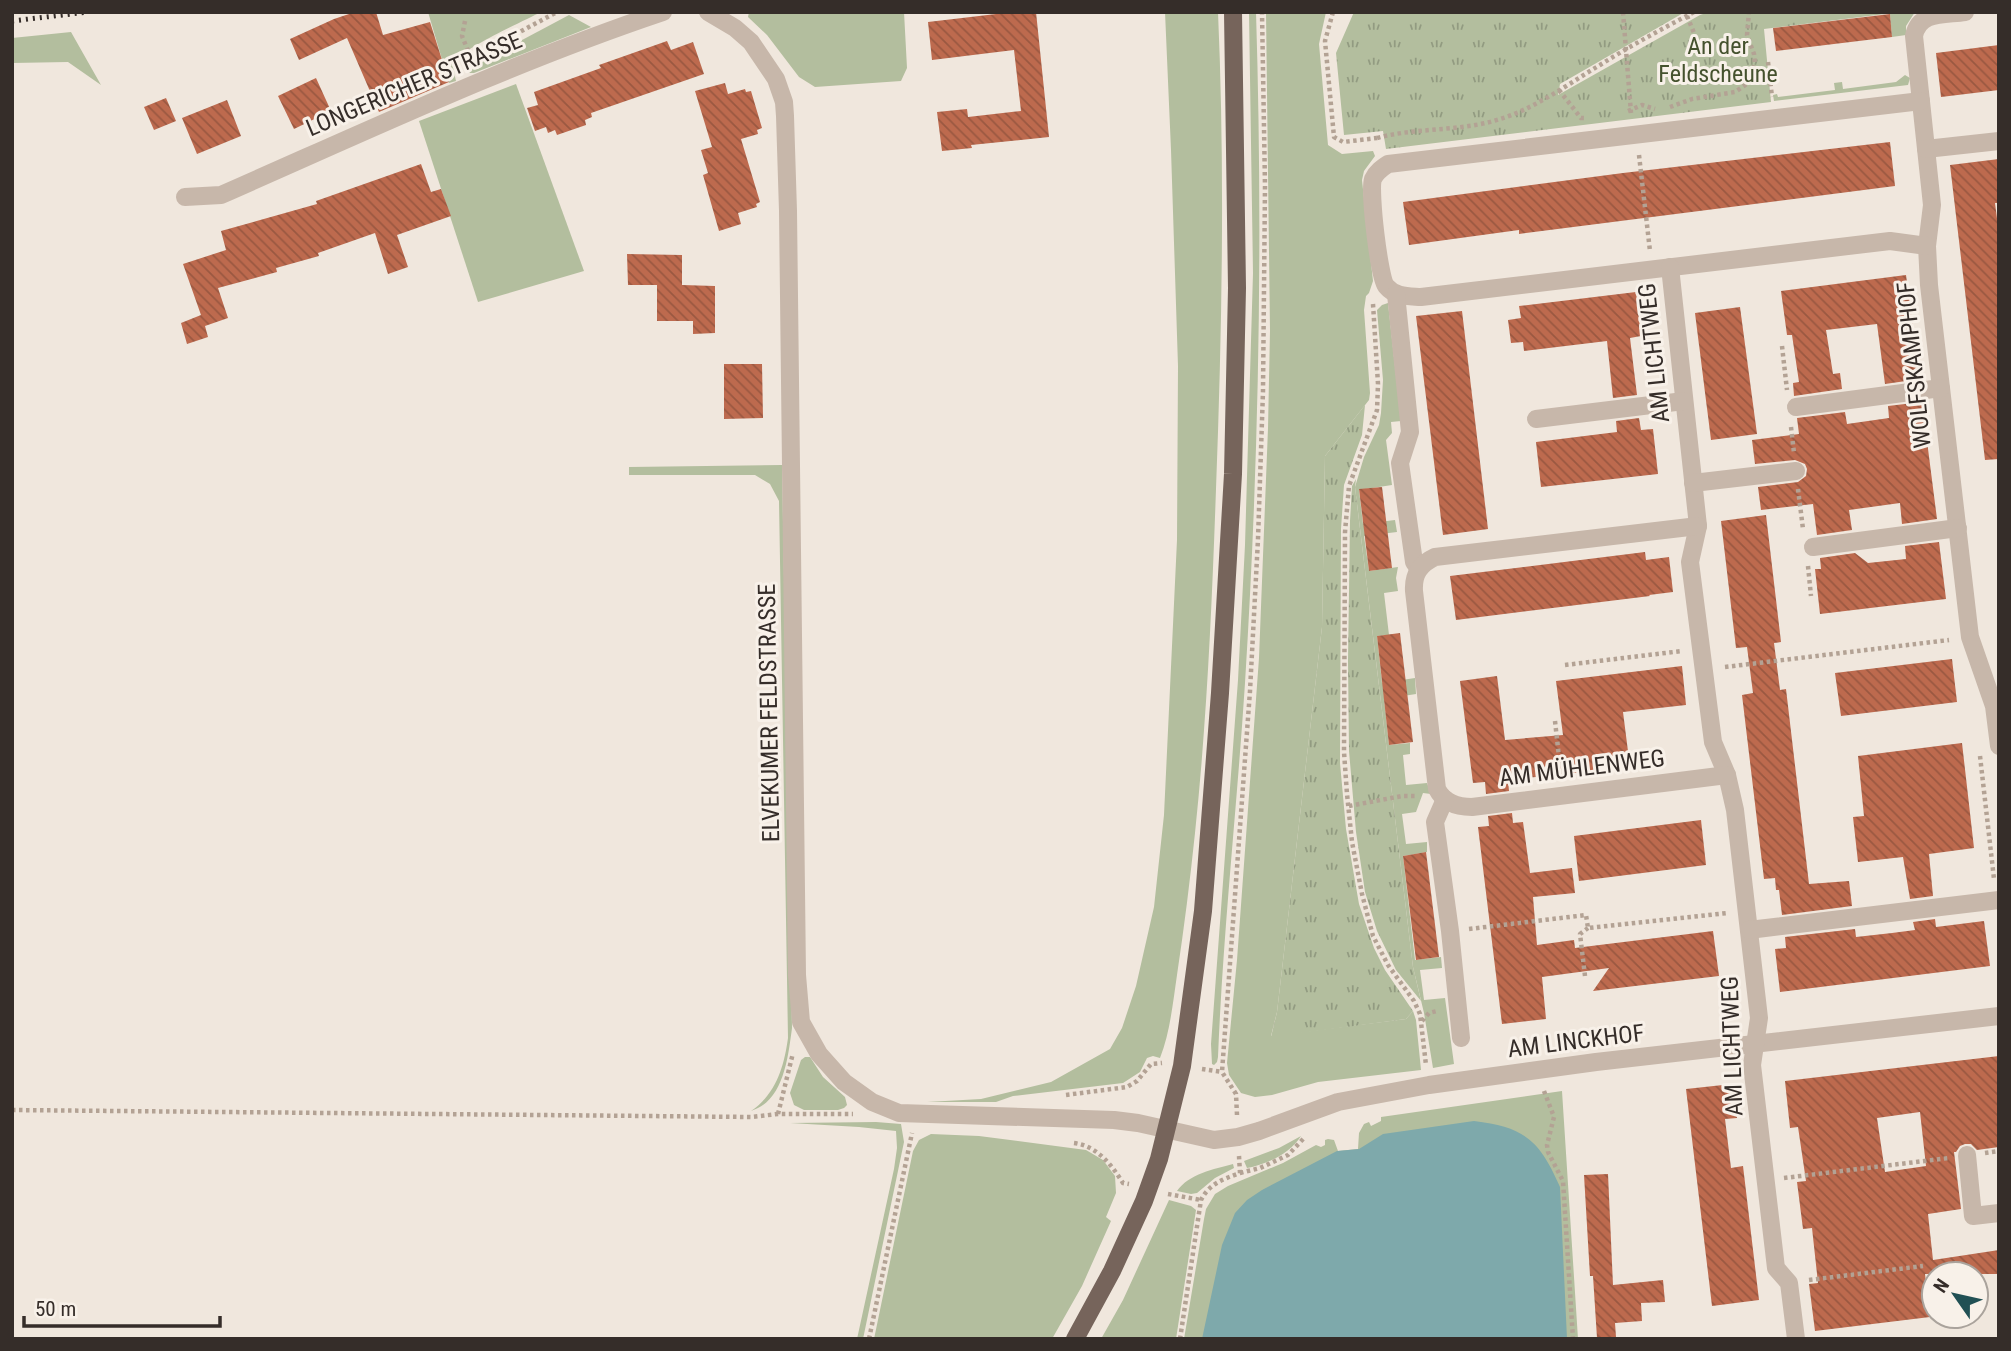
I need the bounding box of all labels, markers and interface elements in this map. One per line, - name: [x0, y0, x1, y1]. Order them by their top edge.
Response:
- street label: LONGERICHER STRASSE: [302, 26, 526, 142]
- park label: An der Feldscheune: [1658, 32, 1778, 88]
- street label: WOLFSKAMPHOF: [1891, 280, 1937, 450]
- street label: AM LICHTWEG: [1633, 282, 1675, 424]
- street label: ELVEKUMER FELDSTRASSE: [753, 583, 785, 842]
- street label: AM MÜHLENWEG: [1498, 744, 1666, 792]
- street label: AM LICHTWEG: [1716, 975, 1748, 1117]
- street label: AM LINCKHOF: [1506, 1019, 1646, 1063]
- north arrow: [1920, 1260, 1990, 1330]
- text: N: [1929, 1275, 1954, 1297]
- scale bar: [24, 1284, 220, 1328]
- text: 50 m: [35, 1297, 76, 1321]

